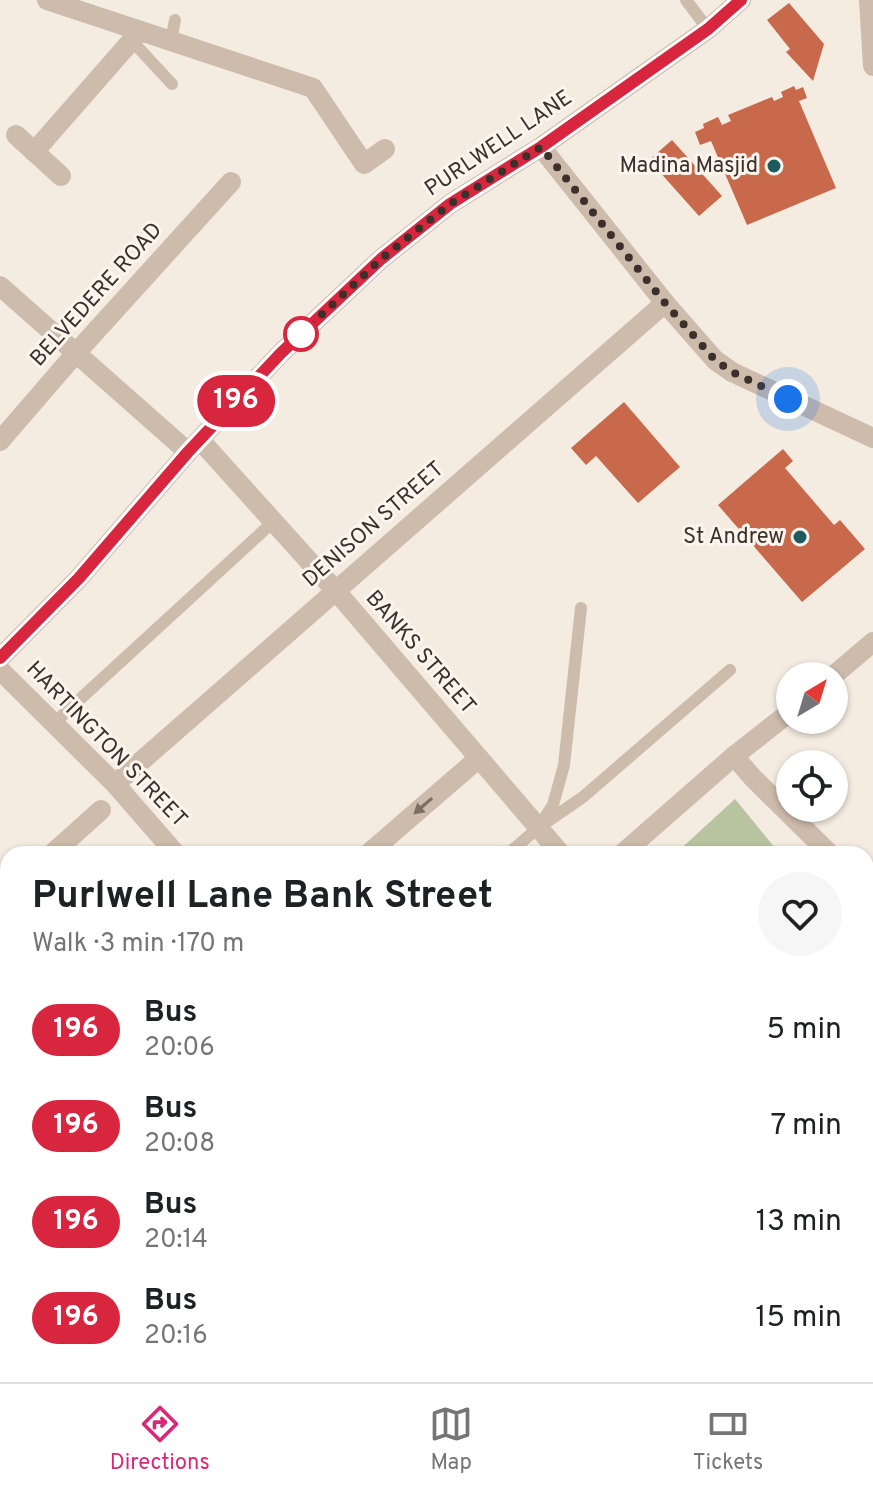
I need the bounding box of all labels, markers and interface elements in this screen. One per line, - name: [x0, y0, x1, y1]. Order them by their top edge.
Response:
- street label: PURLWELL LANE: [420, 85, 578, 203]
- place label: Madina Masjid: [619, 153, 758, 180]
- marker: Madina Masjid: [765, 157, 783, 175]
- street label: BELVEDERE ROAD: [25, 217, 169, 373]
- unlabelled marker: [284, 317, 318, 351]
- line badge: 196: [190, 375, 282, 427]
- your location: [768, 379, 808, 419]
- text: 196: [213, 383, 259, 419]
- street label: DENISON STREET: [298, 456, 450, 594]
- place label: St Andrew: [683, 524, 784, 551]
- marker: St Andrew: [791, 528, 809, 546]
- street label: BANKS STREET: [359, 586, 481, 720]
- street label: HARTINGTON STREET: [20, 656, 192, 834]
- north arrow: [776, 662, 848, 734]
- map controls: [776, 662, 848, 822]
- button: locate: [776, 750, 848, 822]
- one-way arrow: [414, 797, 434, 814]
- button: heart: [758, 872, 842, 956]
- text: Purlwell Lane Bank Street: [32, 873, 493, 922]
- text: Walk · 3 min · 170 m: [32, 928, 244, 961]
- text: Bus: [144, 995, 197, 1032]
- text: 196: [53, 1012, 99, 1048]
- text: 5 min: [766, 1012, 842, 1049]
- text: 20:06: [144, 1032, 215, 1065]
- text: Bus: [144, 1091, 197, 1128]
- text: 196: [53, 1108, 99, 1144]
- text: 7 min: [771, 1108, 842, 1145]
- text: 20:08: [144, 1128, 215, 1161]
- text: Bus: [144, 1187, 197, 1224]
- text: 196: [53, 1204, 99, 1240]
- text: 13 min: [756, 1204, 842, 1241]
- text: 20:14: [144, 1224, 208, 1257]
- text: Bus: [144, 1283, 197, 1320]
- text: 196: [53, 1300, 99, 1336]
- text: 15 min: [755, 1300, 842, 1337]
- text: 20:16: [144, 1320, 208, 1353]
- tab: Directions: [110, 1402, 210, 1477]
- tab: Map: [429, 1402, 473, 1477]
- tab: Tickets: [693, 1402, 763, 1477]

